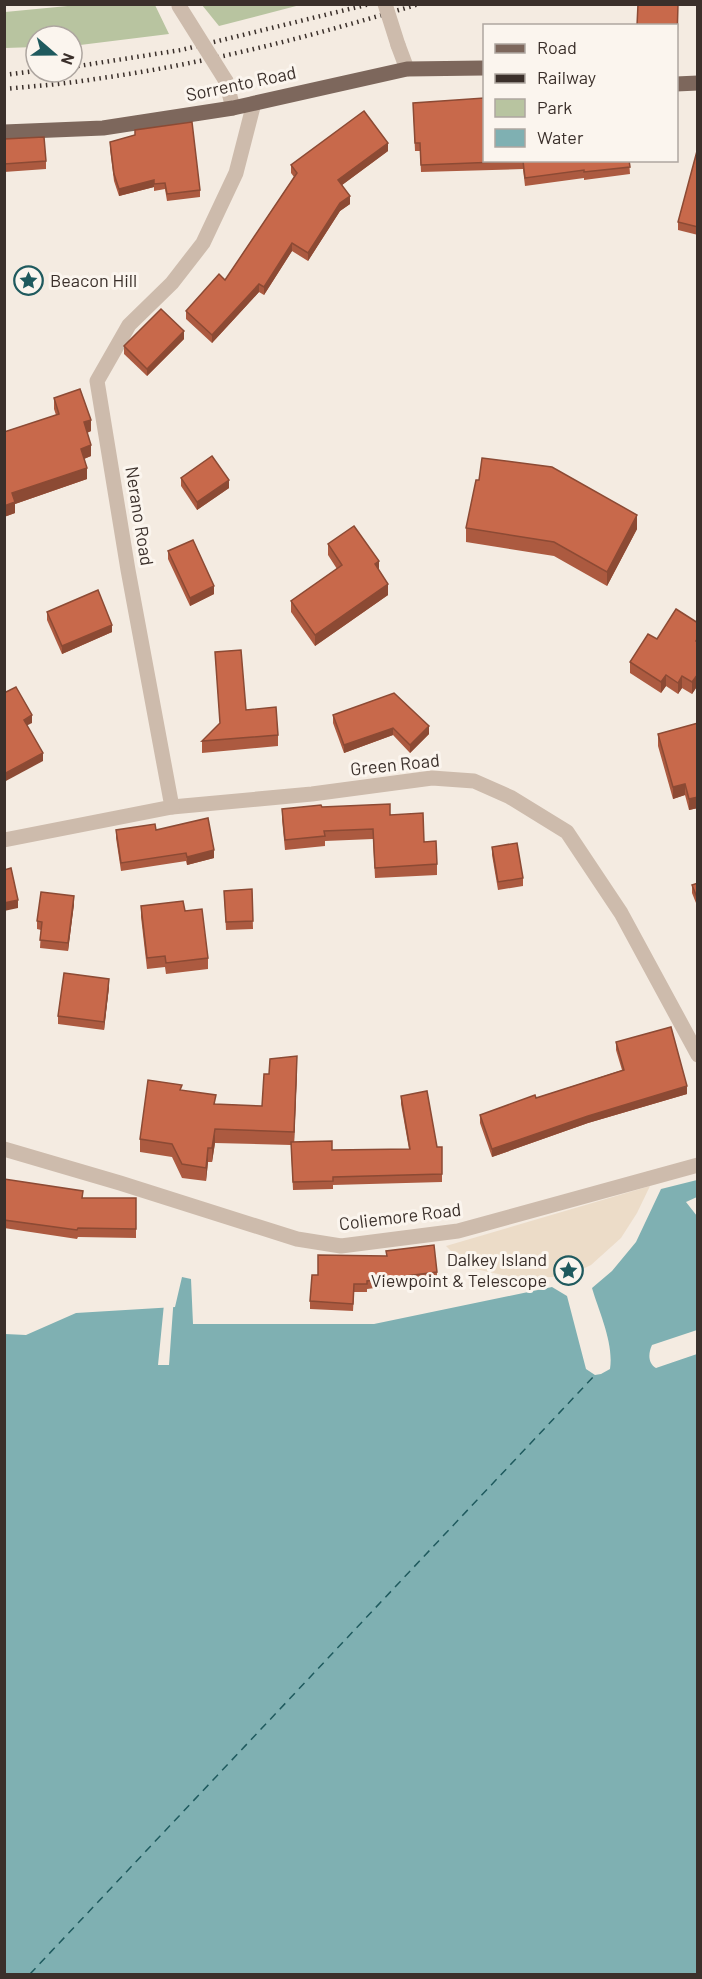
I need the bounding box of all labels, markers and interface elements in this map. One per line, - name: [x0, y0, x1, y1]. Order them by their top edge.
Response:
- north arrow: [24, 24, 84, 84]
- legend: [483, 24, 678, 162]
- text: Road: [537, 36, 577, 58]
- text: N: [58, 51, 79, 68]
- street label: Sorrento Road: [184, 61, 298, 105]
- text: Railway: [537, 66, 596, 88]
- text: Park: [537, 96, 572, 118]
- text: Water: [537, 126, 584, 148]
- place icon: Beacon Hill: [13, 265, 45, 297]
- place label: Beacon Hill: [50, 269, 137, 291]
- street label: Nerano Road: [121, 465, 159, 567]
- street label: Green Road: [349, 748, 441, 780]
- street label: Coliemore Road: [337, 1198, 462, 1234]
- place label: Dalkey Island Viewpoint & Telescope: [371, 1248, 547, 1291]
- place icon: Dalkey Island Viewpoint & Telescope: [552, 1254, 584, 1286]

